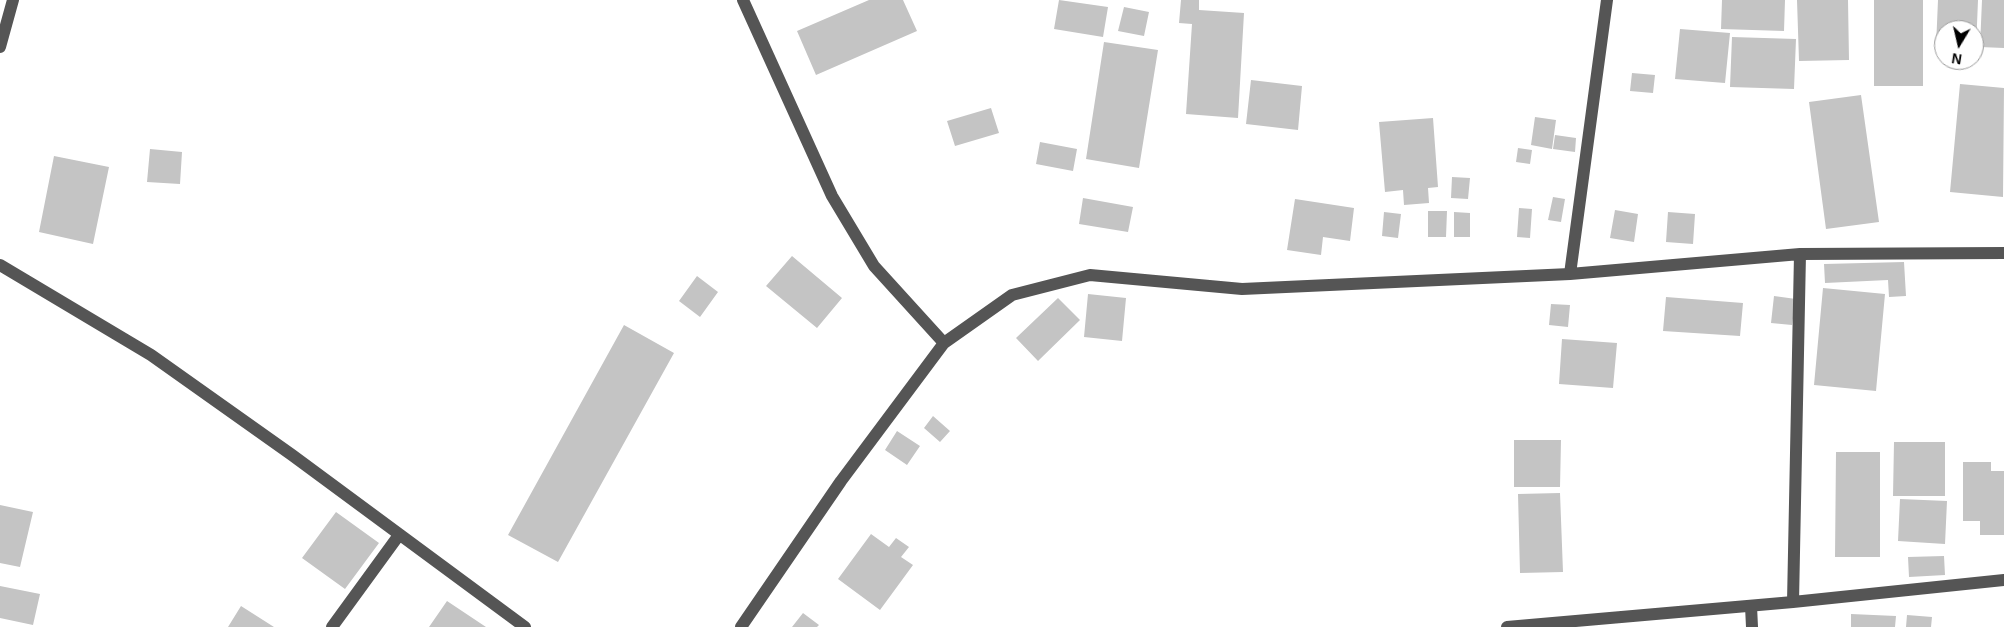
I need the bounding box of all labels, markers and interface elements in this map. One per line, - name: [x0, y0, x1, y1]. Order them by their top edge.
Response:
- north arrow: [1934, 20, 1984, 70]
- text: N: [1951, 50, 1963, 68]

